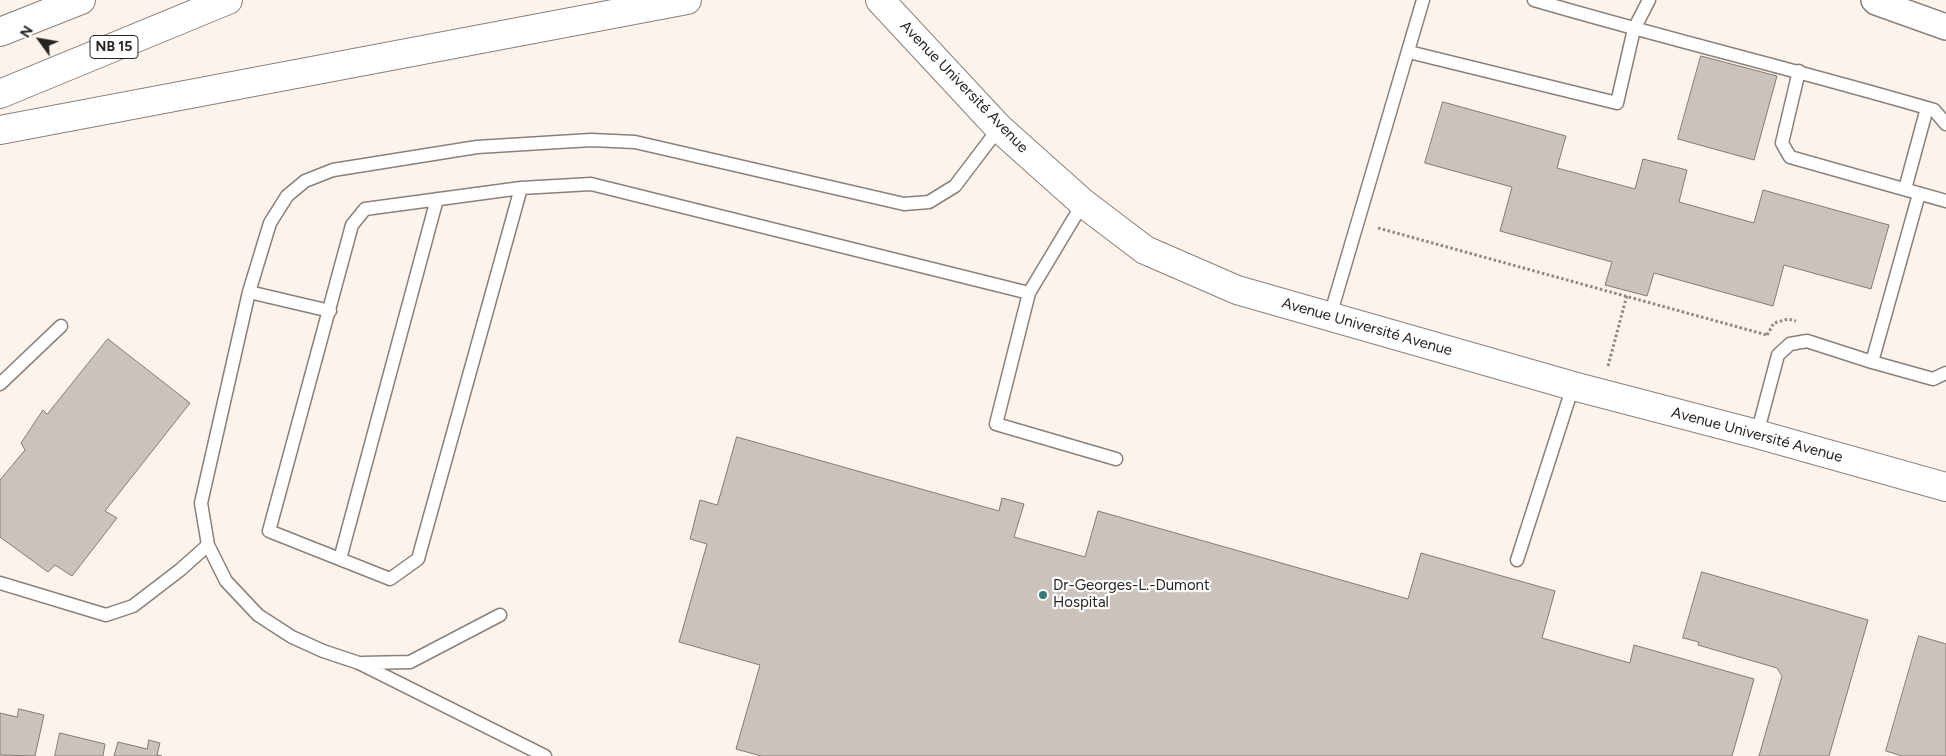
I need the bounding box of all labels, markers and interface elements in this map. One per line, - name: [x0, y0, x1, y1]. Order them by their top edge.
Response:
- north arrow: [15, 15, 65, 65]
- street label: Avenue Université Avenue: [896, 17, 1032, 157]
- text: N: [17, 23, 37, 41]
- road number: NB 15: [90, 36, 138, 58]
- street label: Avenue Université Avenue: [1280, 294, 1454, 360]
- street label: Avenue Université Avenue: [1669, 403, 1845, 467]
- place label: Dr-Georges-L.-Dumont Hospital: [1053, 577, 1210, 612]
- marker: Dr-Georges-L.-Dumont Hospital: [1037, 589, 1049, 601]

